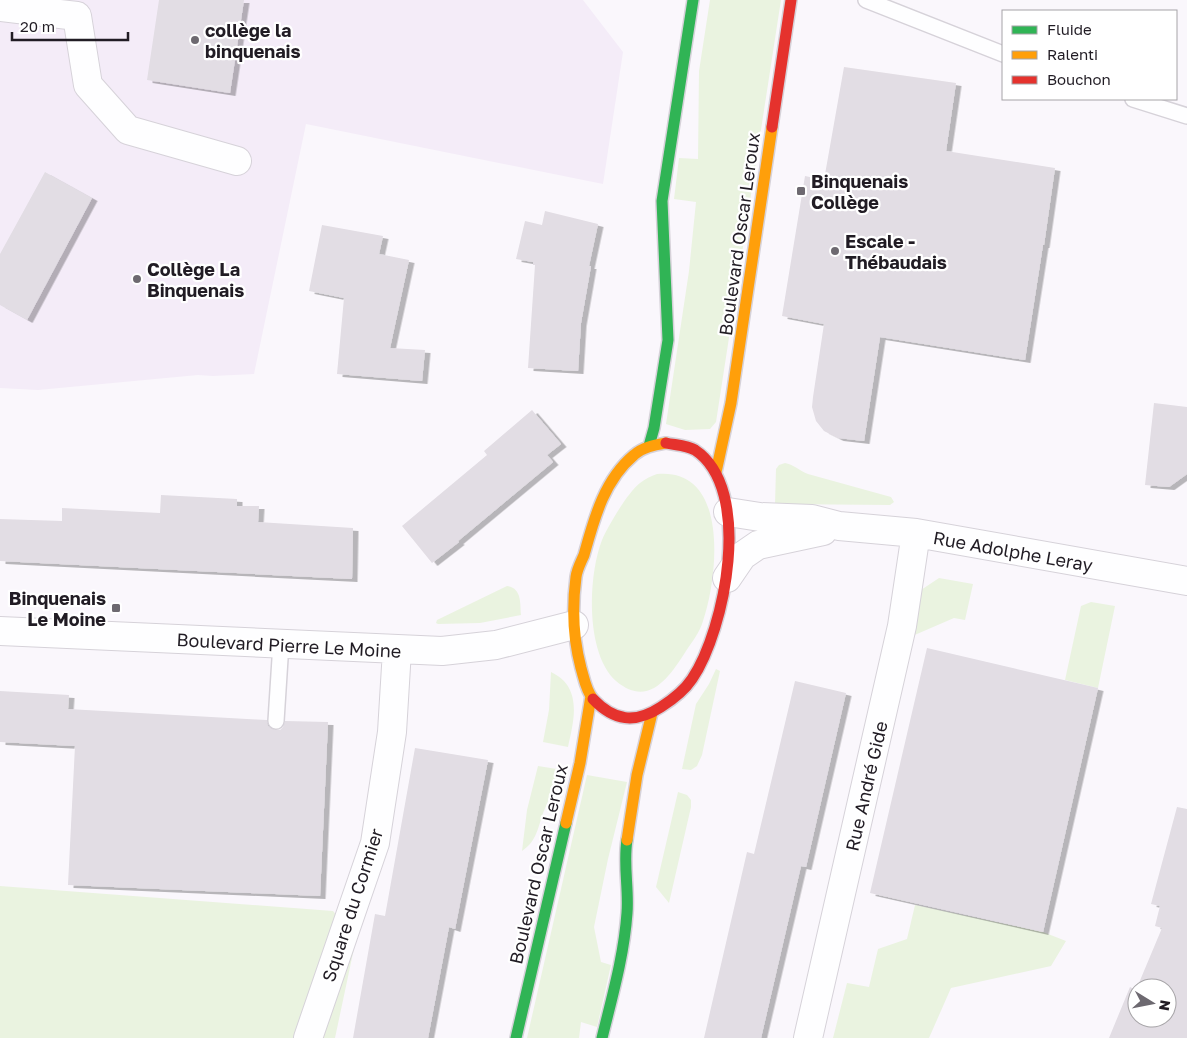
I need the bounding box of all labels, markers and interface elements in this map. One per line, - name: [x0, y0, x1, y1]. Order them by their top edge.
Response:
- scale bar: [12, 10, 129, 42]
- legend: [1002, 10, 1177, 100]
- text: 20 m: [20, 17, 55, 35]
- place label: collège la binquenais: [205, 19, 301, 62]
- text: Fluide: [1047, 20, 1092, 38]
- marker: collège la binquenais: [189, 34, 201, 46]
- text: Ralenti: [1047, 45, 1098, 63]
- text: Bouchon: [1047, 70, 1111, 88]
- street label: Boulevard Oscar Leroux: [714, 131, 764, 337]
- place label: Binquenais Collège: [811, 170, 908, 213]
- marker: Binquenais Collège: [795, 185, 807, 197]
- place label: Escale - Thébaudais: [845, 230, 947, 273]
- marker: Escale - Thébaudais: [829, 245, 841, 257]
- place label: Collège La Binquenais: [147, 258, 244, 301]
- marker: Collège La Binquenais: [131, 273, 143, 285]
- street label: Rue Adolphe Leray: [932, 526, 1094, 576]
- place label: Binquenais Le Moine: [9, 587, 106, 630]
- marker: Binquenais Le Moine: [110, 602, 122, 614]
- street label: Boulevard Pierre Le Moine: [176, 628, 402, 662]
- street label: Rue André Gide: [840, 719, 892, 853]
- street label: Boulevard Oscar Leroux: [504, 762, 572, 966]
- street label: Square du Cormier: [317, 825, 387, 985]
- north arrow: [1127, 978, 1177, 1028]
- text: N: [1156, 999, 1175, 1012]

